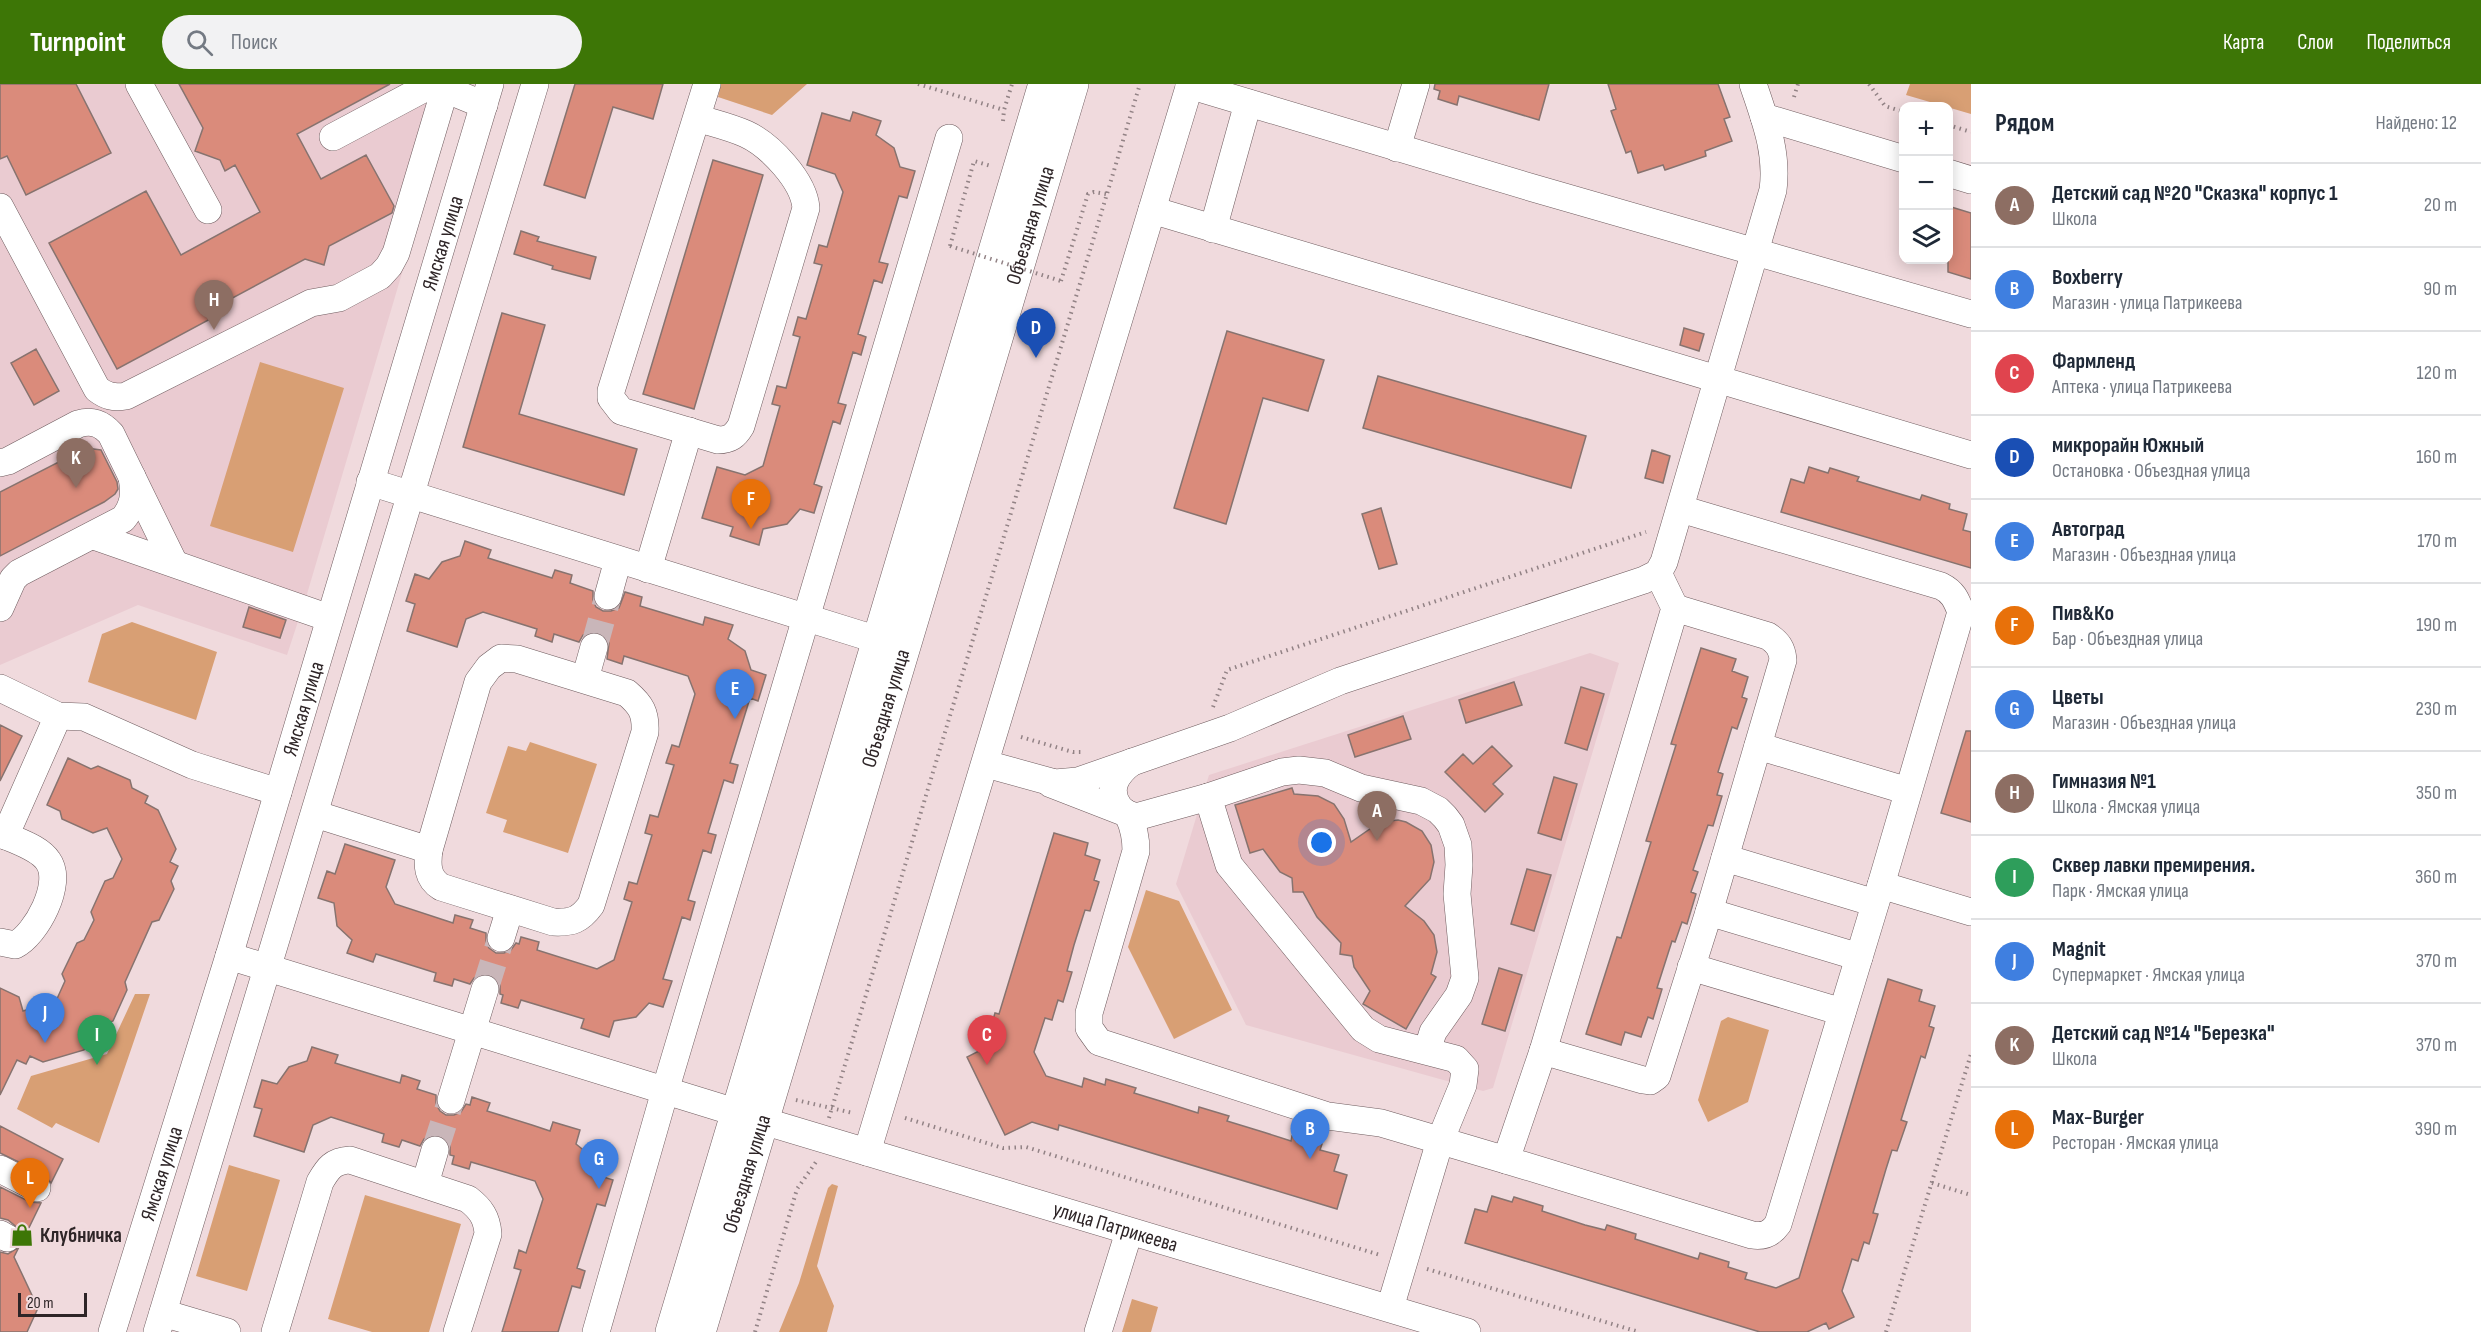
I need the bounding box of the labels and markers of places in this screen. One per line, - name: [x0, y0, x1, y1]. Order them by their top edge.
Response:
- pin: H: [194, 280, 234, 330]
- pin: D: [1016, 308, 1056, 358]
- pin: K: [56, 438, 96, 488]
- pin: F: [732, 480, 771, 529]
- pin: E: [716, 670, 754, 719]
- pin: A: [1358, 792, 1396, 841]
- pin: J: [26, 994, 64, 1043]
- pin: I: [78, 1016, 116, 1065]
- pin: C: [968, 1016, 1006, 1065]
- pin: B: [1290, 1110, 1330, 1159]
- pin: G: [580, 1140, 618, 1189]
- pin: L: [10, 1158, 50, 1208]
- shop icon: Клубничка: [9, 1222, 35, 1248]
- place label: Клубничка: [40, 1223, 122, 1248]

